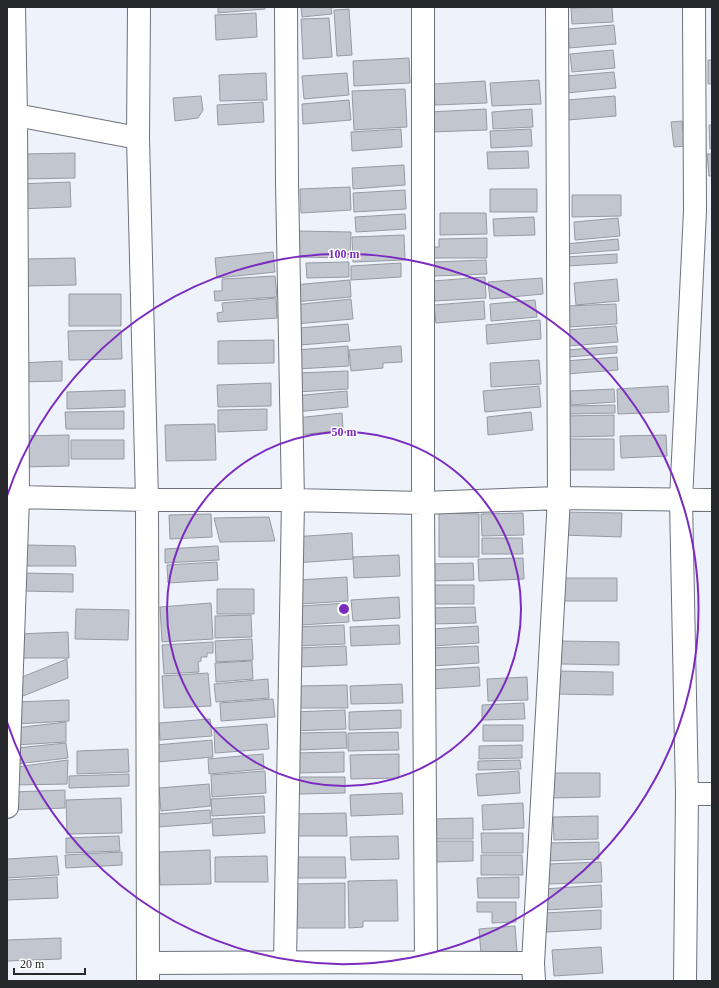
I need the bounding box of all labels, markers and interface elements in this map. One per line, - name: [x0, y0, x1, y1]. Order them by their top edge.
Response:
- text: 100 m: [329, 247, 360, 261]
- text: 50 m: [332, 425, 357, 439]
- centre of rings: [337, 602, 351, 616]
- scale bar: [14, 950, 85, 976]
- text: 20 m: [20, 957, 45, 971]

